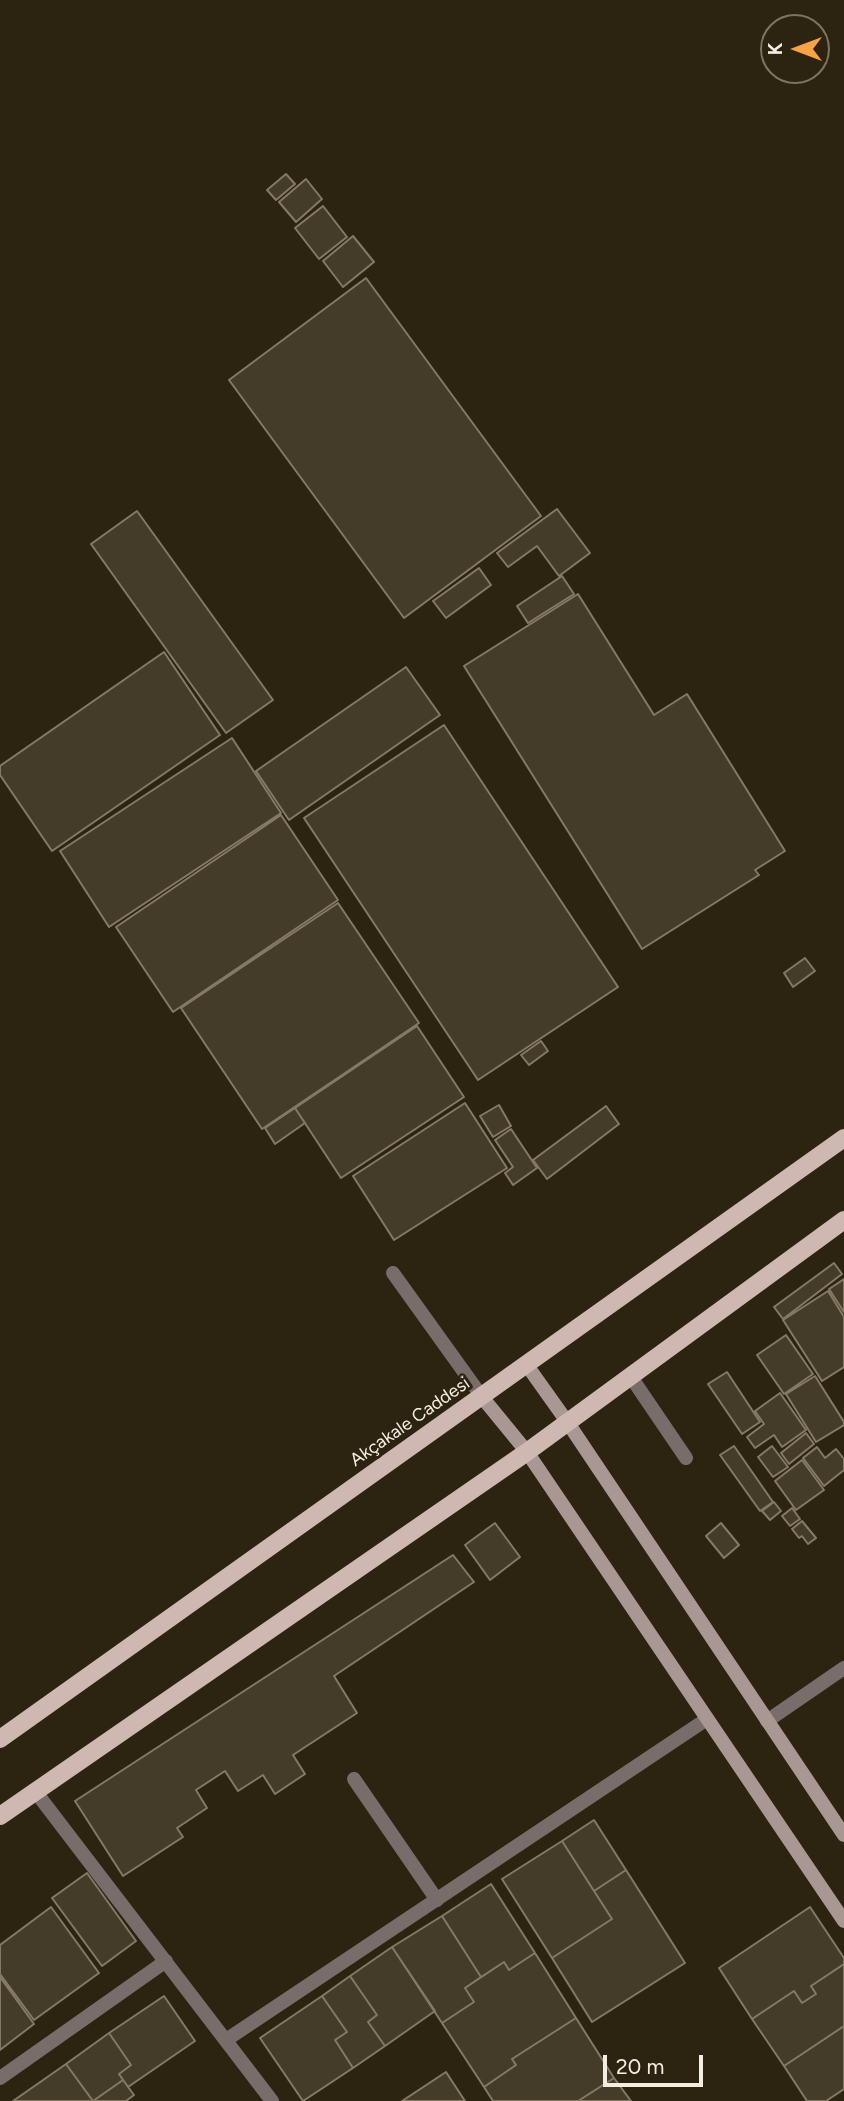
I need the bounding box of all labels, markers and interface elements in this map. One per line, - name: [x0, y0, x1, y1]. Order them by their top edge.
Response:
- north arrow: [760, 14, 830, 84]
- text: K: [764, 43, 787, 55]
- street label: Akçakale Caddesi: [346, 1373, 474, 1471]
- scale bar: [606, 2042, 706, 2086]
- text: 20 m: [616, 2054, 664, 2079]

